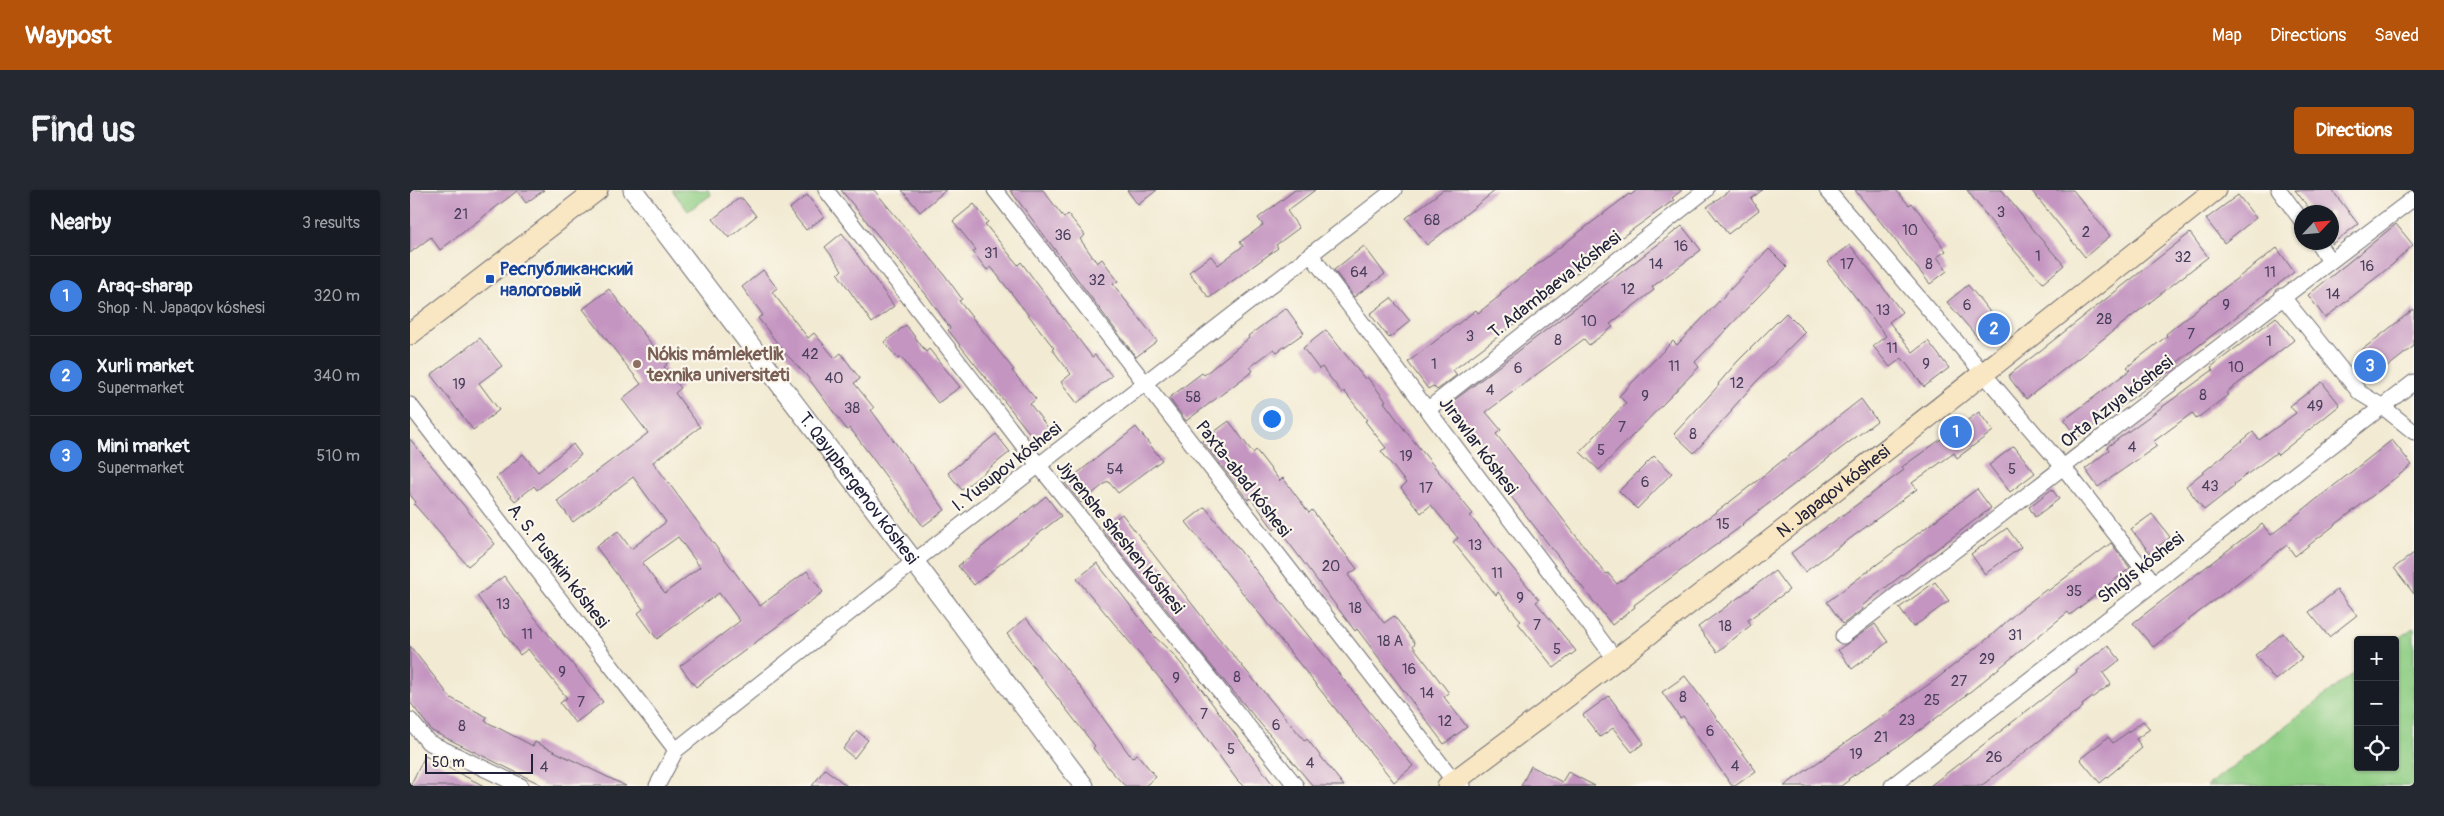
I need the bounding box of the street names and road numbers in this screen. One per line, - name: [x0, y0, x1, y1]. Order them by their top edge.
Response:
- street label: T. Adambaeva kóshesi: [1484, 226, 1626, 344]
- street label: Orta Azıya kóshesi: [2056, 351, 2178, 453]
- street label: Jırawlar kóshesi: [1434, 392, 1522, 500]
- street label: T. Qayıpbergenov kóshesi: [794, 408, 924, 569]
- street label: Paxta-abad kóshesi: [1190, 416, 1296, 542]
- street label: I. Yusupov kóshesi: [948, 417, 1066, 517]
- street label: N. Japaqov kóshesi: [1772, 440, 1895, 543]
- street label: Jiyrenshe sheshen kóshesi: [1051, 455, 1189, 619]
- street label: A. S. Pushkin kóshesi: [502, 499, 614, 633]
- street label: Shıǵıs kóshesi: [2093, 527, 2189, 609]

